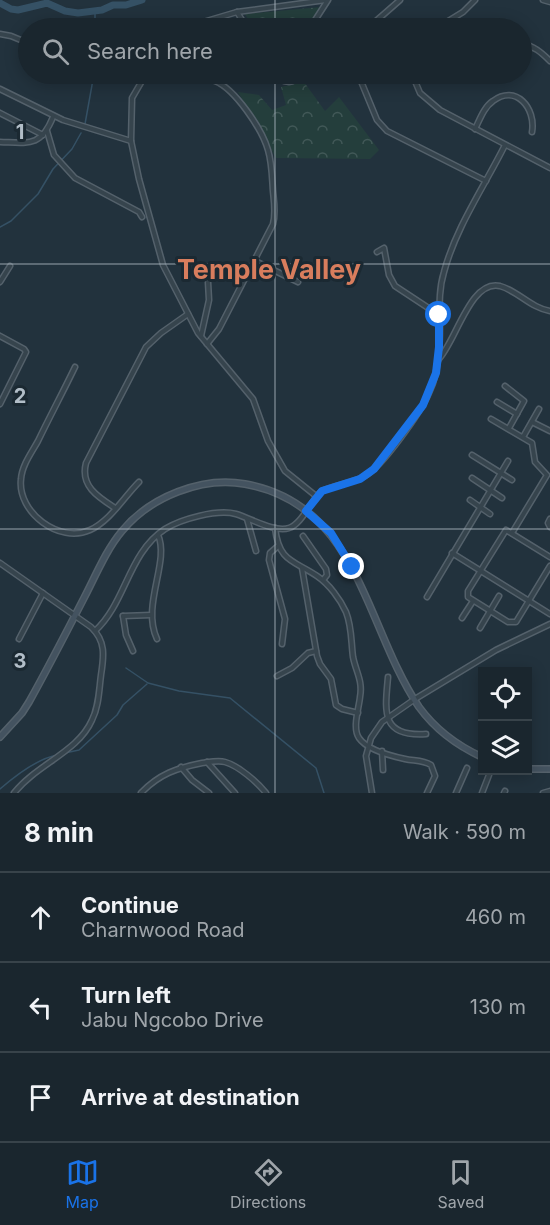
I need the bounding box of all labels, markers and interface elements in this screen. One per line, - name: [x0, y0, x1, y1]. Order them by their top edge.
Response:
- search box: [18, 18, 532, 84]
- icon: search: [39, 35, 72, 68]
- text: Search here: [87, 38, 213, 64]
- text: 1: [16, 120, 24, 144]
- district label: Temple Valley: [177, 253, 361, 286]
- route start: [425, 301, 451, 327]
- text: 2: [14, 384, 26, 408]
- route end: [338, 553, 364, 579]
- text: 3: [14, 649, 26, 673]
- map controls: [478, 667, 532, 775]
- button: locate: [478, 667, 532, 721]
- button: layers: [478, 721, 532, 775]
- text: 8 min: [24, 817, 94, 848]
- text: Walk · 590 m: [403, 820, 526, 844]
- text: Continue: [81, 892, 179, 918]
- icon: ahead: [24, 901, 57, 934]
- text: 460 m: [465, 905, 526, 929]
- text: Charnwood Road: [81, 918, 244, 942]
- text: Turn left: [81, 982, 171, 1008]
- icon: left: [24, 991, 57, 1024]
- text: 130 m: [470, 995, 526, 1019]
- text: Jabu Ngcobo Drive: [81, 1008, 264, 1032]
- icon: arrive: [24, 1081, 57, 1114]
- text: Arrive at destination: [81, 1084, 300, 1110]
- tab: Map: [66, 1156, 99, 1212]
- tab: Directions: [230, 1156, 306, 1212]
- tab: Saved: [438, 1156, 484, 1212]

